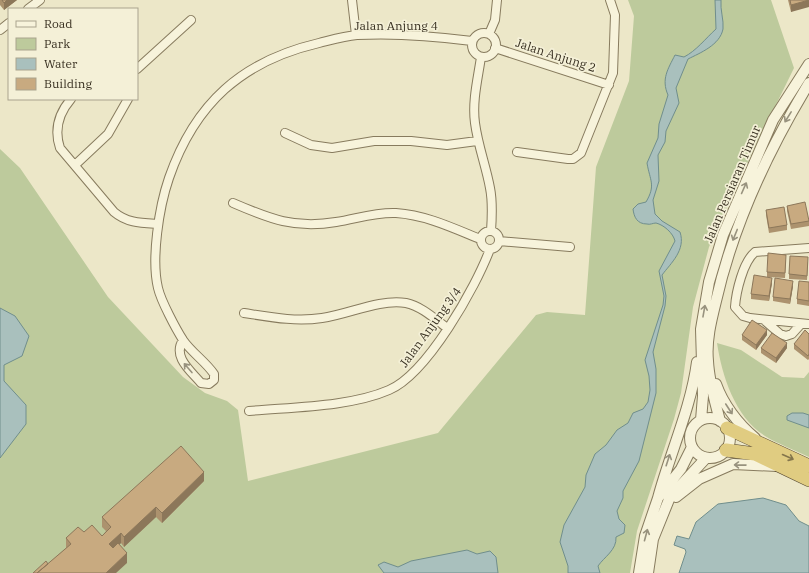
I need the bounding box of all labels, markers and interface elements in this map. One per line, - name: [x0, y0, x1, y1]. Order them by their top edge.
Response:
- legend: [8, 8, 138, 100]
- text: Road: [44, 16, 73, 31]
- street label: Jalan Anjung 4: [354, 18, 438, 33]
- street label: Jalan Anjung 2: [514, 35, 598, 75]
- text: Park: [44, 36, 70, 51]
- text: Water: [44, 56, 78, 71]
- text: Building: [44, 76, 92, 91]
- one-way arrow: [784, 111, 793, 122]
- street label: Jalan Persiaran Timur: [701, 123, 764, 245]
- one-way arrow: [740, 182, 748, 194]
- one-way arrow: [730, 228, 738, 240]
- street label: Jalan Anjung 3/4: [396, 284, 464, 370]
- one-way arrow: [701, 305, 709, 318]
- one-way arrow: [183, 363, 193, 373]
- one-way arrow: [725, 403, 733, 414]
- one-way arrow: [781, 453, 793, 461]
- one-way arrow: [665, 454, 672, 467]
- one-way arrow: [734, 461, 747, 468]
- one-way arrow: [643, 528, 650, 541]

